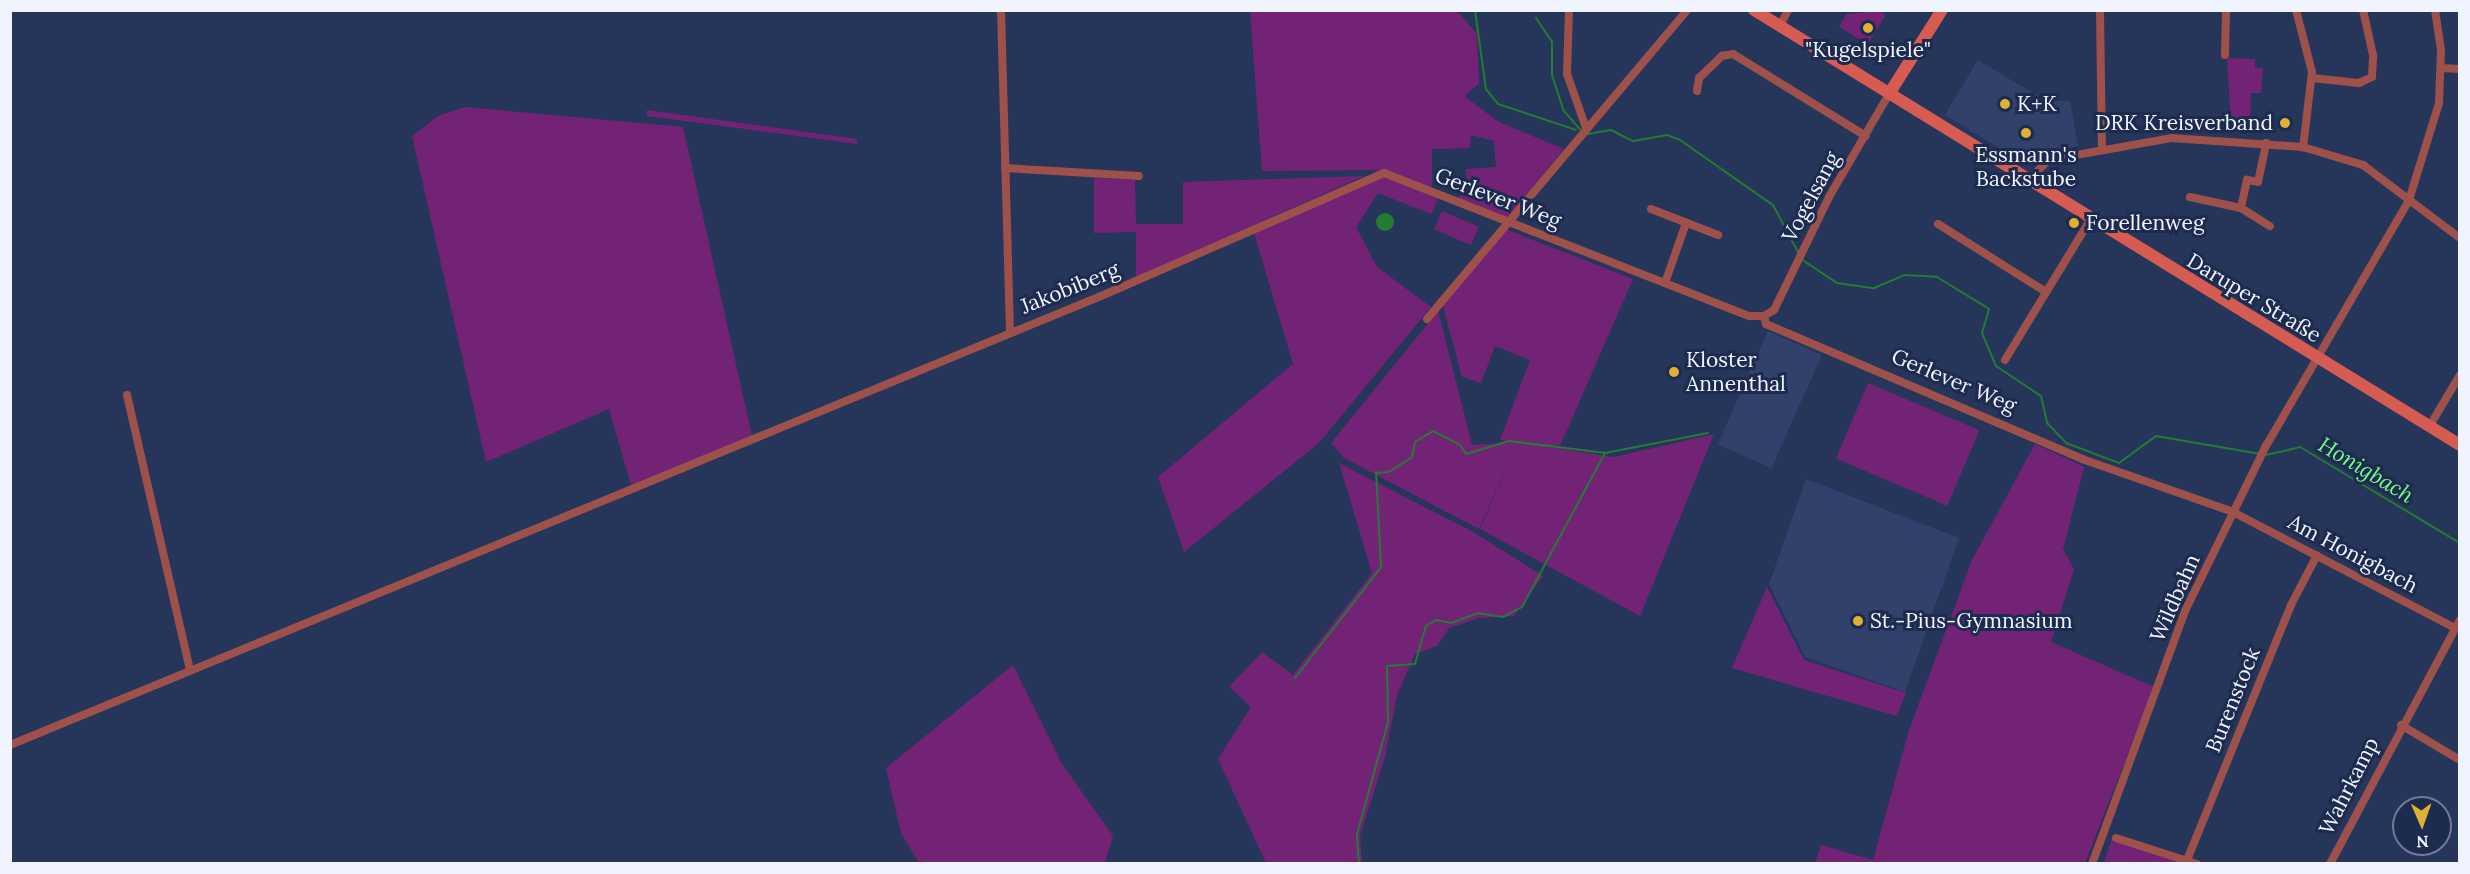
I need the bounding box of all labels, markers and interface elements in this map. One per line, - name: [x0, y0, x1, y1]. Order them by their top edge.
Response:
- marker: "Kugelspiele": [1861, 21, 1875, 35]
- place label: "Kugelspiele": [1805, 37, 1931, 63]
- place label: K+K: [2017, 91, 2057, 117]
- marker: K+K: [1998, 97, 2012, 111]
- place label: DRK Kreisverband: [2095, 110, 2273, 136]
- marker: DRK Kreisverband: [2278, 116, 2292, 130]
- marker: Essmann's Backstube: [2019, 126, 2033, 140]
- place label: Essmann's Backstube: [1975, 142, 2077, 192]
- street label: Vogelsang: [1777, 148, 1845, 246]
- street label: Gerlever Weg: [1431, 162, 1565, 234]
- place label: Forellenweg: [2086, 210, 2205, 236]
- marker: Forellenweg: [2067, 216, 2081, 230]
- street label: Daruper Straße: [2182, 248, 2326, 348]
- street label: Jakobiberg: [1017, 257, 1123, 319]
- street label: Gerlever Weg: [1888, 343, 2020, 419]
- place label: Kloster Annenthal: [1686, 347, 1786, 397]
- marker: Kloster Annenthal: [1667, 365, 1681, 379]
- water label: Honigbach: [2314, 431, 2418, 509]
- street label: Am Honigbach: [2284, 509, 2422, 599]
- street label: Wildbahn: [2145, 550, 2205, 646]
- place label: St.-Pius-Gymnasium: [1870, 608, 2073, 634]
- marker: St.-Pius-Gymnasium: [1851, 614, 1865, 628]
- street label: Burenstock: [2201, 644, 2265, 756]
- street label: Wahrkamp: [2314, 733, 2384, 839]
- north arrow: [2392, 796, 2452, 856]
- text: N: [2416, 832, 2429, 852]

